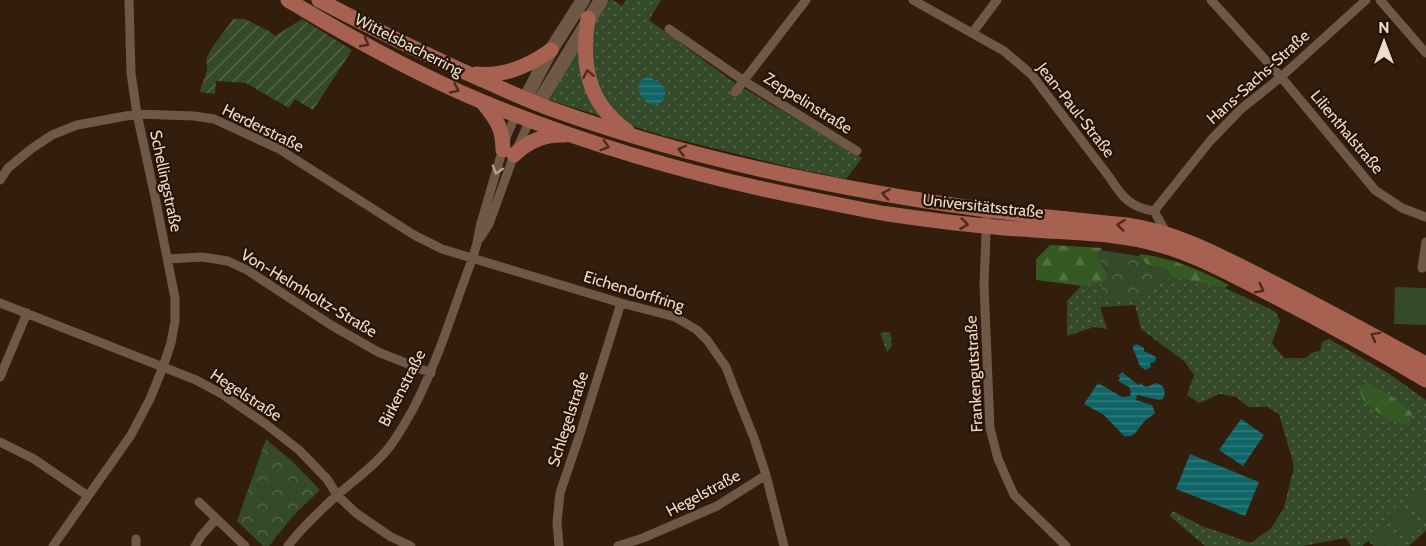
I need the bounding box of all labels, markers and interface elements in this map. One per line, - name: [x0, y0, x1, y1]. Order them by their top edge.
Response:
- street label: Wittelsbacherring: [352, 10, 467, 81]
- north arrow: [1354, 12, 1414, 72]
- text: N: [1378, 18, 1390, 37]
- street label: Hans-Sachs-Straße: [1203, 26, 1313, 128]
- one-way arrow: [359, 36, 369, 47]
- street label: Jean-Paul-Straße: [1032, 58, 1119, 161]
- street label: Zeppelinstraße: [760, 68, 856, 138]
- one-way arrow: [582, 70, 595, 80]
- one-way arrow: [448, 81, 459, 93]
- street label: Lilienthalstraße: [1307, 86, 1387, 178]
- street label: Herderstraße: [219, 100, 307, 156]
- street label: Schellingstraße: [146, 128, 186, 234]
- one-way arrow: [599, 139, 610, 151]
- one-way arrow: [677, 144, 687, 157]
- one-way arrow: [492, 164, 504, 175]
- one-way arrow: [881, 189, 891, 201]
- street label: Universitätsstraße: [922, 190, 1044, 222]
- one-way arrow: [959, 217, 968, 230]
- one-way arrow: [1116, 219, 1125, 231]
- street label: Von-Helmholtz-Straße: [238, 245, 380, 341]
- street label: Eichendorffring: [581, 267, 688, 316]
- one-way arrow: [1254, 282, 1264, 293]
- street label: Frankengutstraße: [961, 315, 987, 433]
- one-way arrow: [1371, 332, 1381, 343]
- street label: Birkenstraße: [375, 346, 429, 430]
- street label: Hegelstraße: [207, 365, 285, 425]
- street label: Schlegelstraße: [544, 369, 592, 469]
- street label: Hegelstraße: [663, 466, 743, 520]

